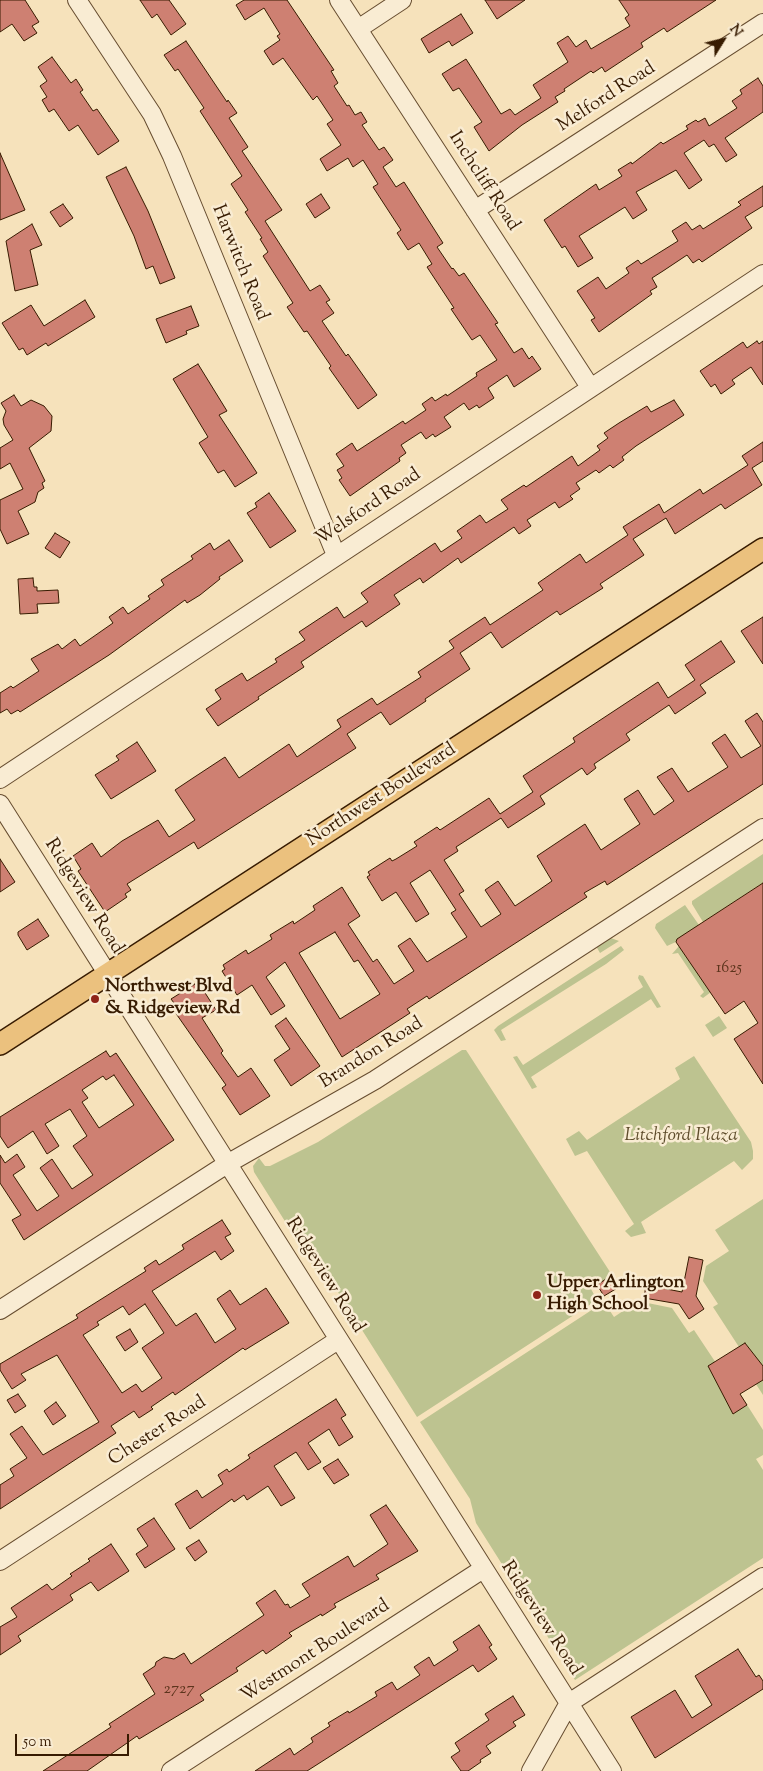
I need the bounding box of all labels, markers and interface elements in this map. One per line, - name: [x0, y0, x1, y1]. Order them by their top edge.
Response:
- north arrow: [698, 15, 748, 65]
- text: N: [724, 21, 747, 42]
- street label: Melford Road: [554, 58, 660, 138]
- street label: Inchcliff Road: [442, 128, 524, 236]
- street label: Harwitch Road: [205, 202, 273, 324]
- street label: Welsford Road: [312, 464, 426, 552]
- street label: Northwest Boulevard: [303, 739, 461, 853]
- street label: Ridgeview Road: [38, 835, 128, 959]
- house number: 1625: [716, 959, 742, 979]
- place label: Northwest Blvd & Ridgeview Rd: [105, 977, 240, 1021]
- marker: Northwest Blvd & Ridgeview Rd: [89, 993, 101, 1005]
- street label: Brandon Road: [316, 1013, 428, 1095]
- park label: Litchford Plaza: [624, 1126, 738, 1148]
- street label: Ridgeview Road: [279, 1214, 369, 1338]
- place label: Upper Arlington High School: [547, 1273, 685, 1317]
- marker: Upper Arlington High School: [531, 1289, 543, 1301]
- street label: Chester Road: [105, 1392, 211, 1472]
- street label: Ridgeview Road: [494, 1557, 586, 1681]
- street label: Westmont Boulevard: [237, 1595, 395, 1709]
- house number: 2727: [164, 1680, 194, 1700]
- scale bar: [18, 1724, 131, 1756]
- text: 50 m: [23, 1732, 52, 1753]

